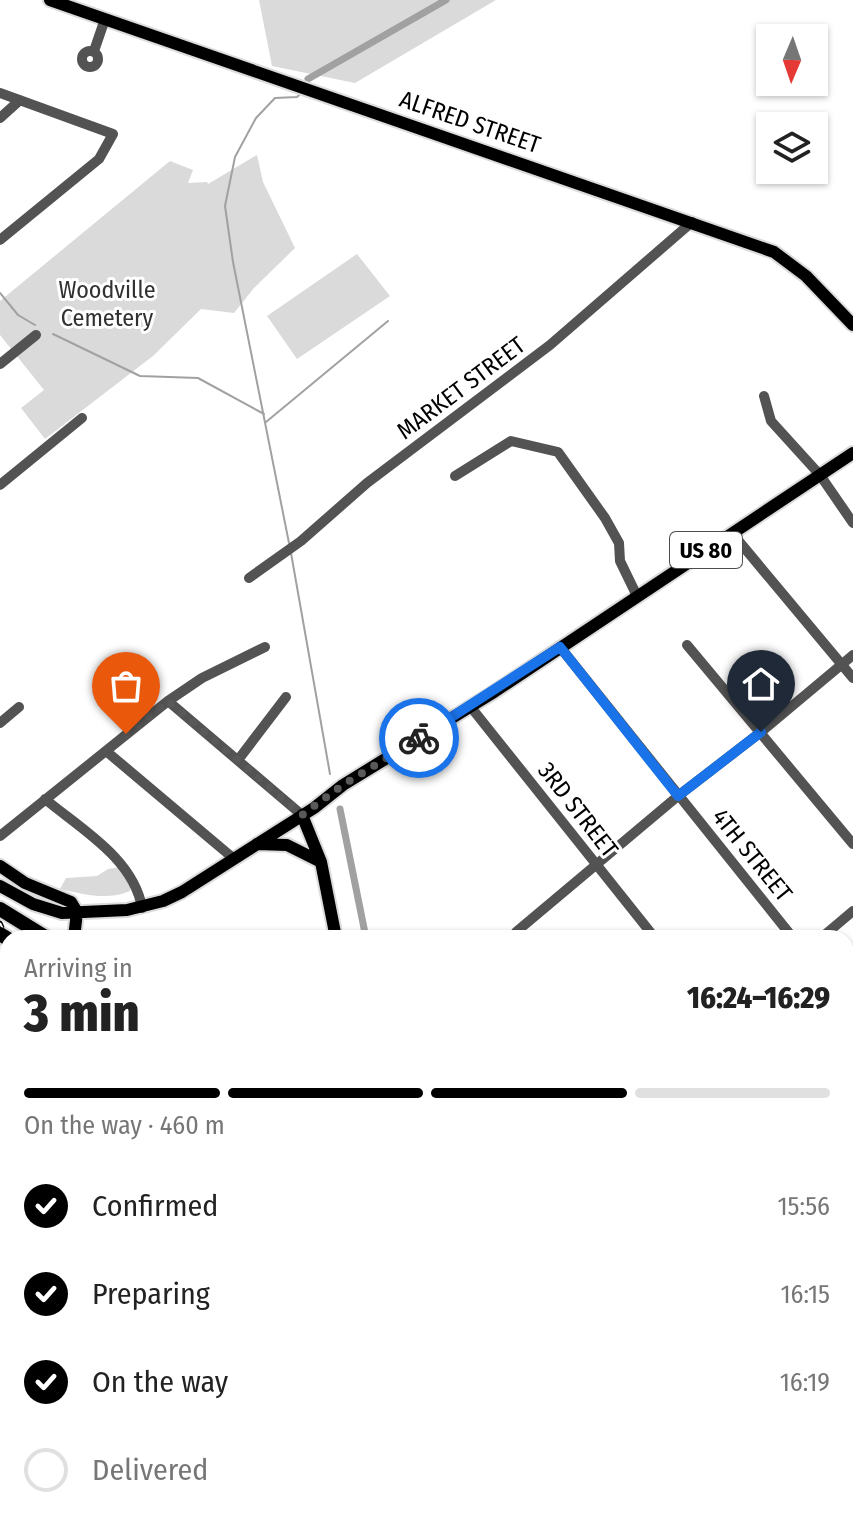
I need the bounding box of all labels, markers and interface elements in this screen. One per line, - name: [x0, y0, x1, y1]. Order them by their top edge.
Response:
- north arrow: [756, 24, 828, 96]
- map controls: [756, 24, 828, 184]
- street label: ALFRED STREET: [396, 85, 544, 159]
- button: layers: [756, 112, 828, 184]
- park label: Woodville Cemetery: [59, 276, 155, 332]
- street label: MARKET STREET: [392, 331, 530, 445]
- road number: US 80: [670, 532, 742, 568]
- pin: [727, 650, 795, 732]
- pin: [92, 652, 160, 734]
- icon: home: [739, 662, 783, 706]
- icon: bag: [104, 664, 148, 708]
- courier: [379, 698, 459, 778]
- icon: bike: [397, 716, 441, 760]
- street label: 3RD STREET: [532, 757, 624, 863]
- street label: 4TH STREET: [706, 803, 798, 907]
- text: Arriving in: [24, 953, 133, 984]
- text: 16:24–16:29: [687, 980, 830, 1016]
- text: 3 min: [24, 982, 140, 1045]
- text: On the way · 460 m: [24, 1110, 225, 1141]
- icon: check: [24, 1184, 68, 1228]
- text: Confirmed: [92, 1188, 218, 1224]
- text: 15:56: [777, 1191, 830, 1222]
- icon: check: [24, 1272, 68, 1316]
- text: Preparing: [92, 1276, 210, 1312]
- text: 16:15: [780, 1279, 830, 1310]
- icon: check: [24, 1360, 68, 1404]
- text: On the way: [92, 1364, 228, 1400]
- text: 16:19: [780, 1367, 830, 1398]
- text: Delivered: [92, 1452, 208, 1488]

